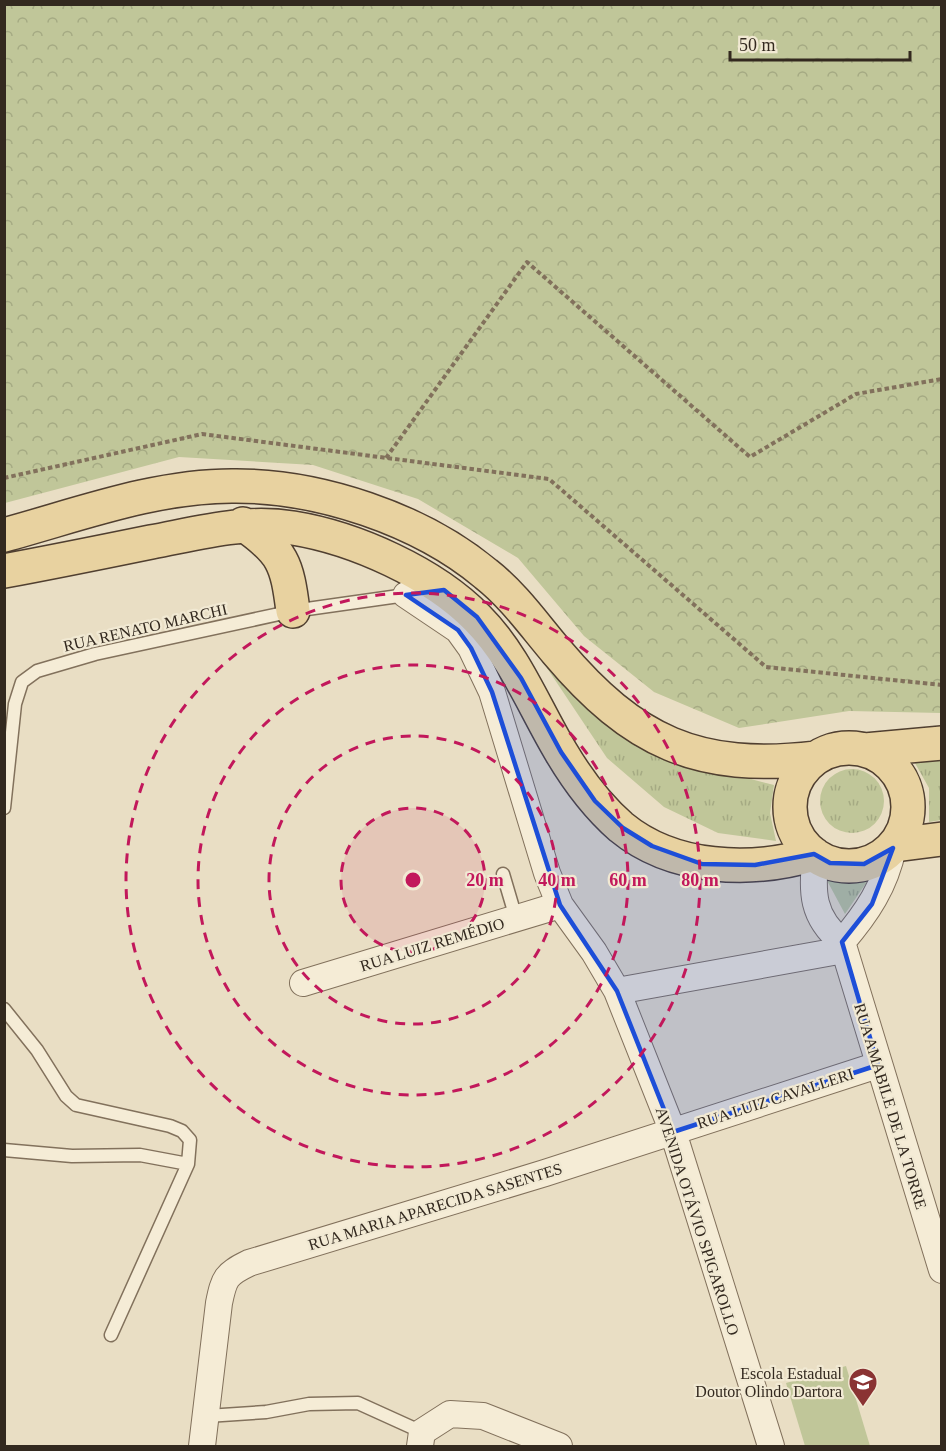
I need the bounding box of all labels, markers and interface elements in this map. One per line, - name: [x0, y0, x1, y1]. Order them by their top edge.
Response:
- scale bar: [730, 24, 910, 62]
- text: 50 m: [739, 35, 776, 55]
- street label: RUA RENATO MARCHI: [61, 600, 229, 655]
- centre of rings: [403, 870, 423, 890]
- text: 20 m: [466, 870, 504, 890]
- text: 40 m: [538, 870, 576, 890]
- text: 60 m: [609, 870, 647, 890]
- text: 80 m: [681, 870, 719, 890]
- street label: RUA LUIZ REMÉDIO: [358, 913, 506, 975]
- street label: RUA AMABILE DE LA TORRE: [851, 1001, 930, 1211]
- street label: RUA LUIZ CAVALLERI: [695, 1065, 856, 1132]
- street label: AVENIDA OTÁVIO SPIGAROLLO: [653, 1105, 743, 1337]
- street label: RUA MARIA APARECIDA SASENTES: [306, 1160, 564, 1253]
- place label: Escola Estadual Doutor Olindo Dartora: [695, 1365, 843, 1400]
- school or university icon: Escola Estadual Doutor Olindo Dartora: [847, 1366, 879, 1408]

